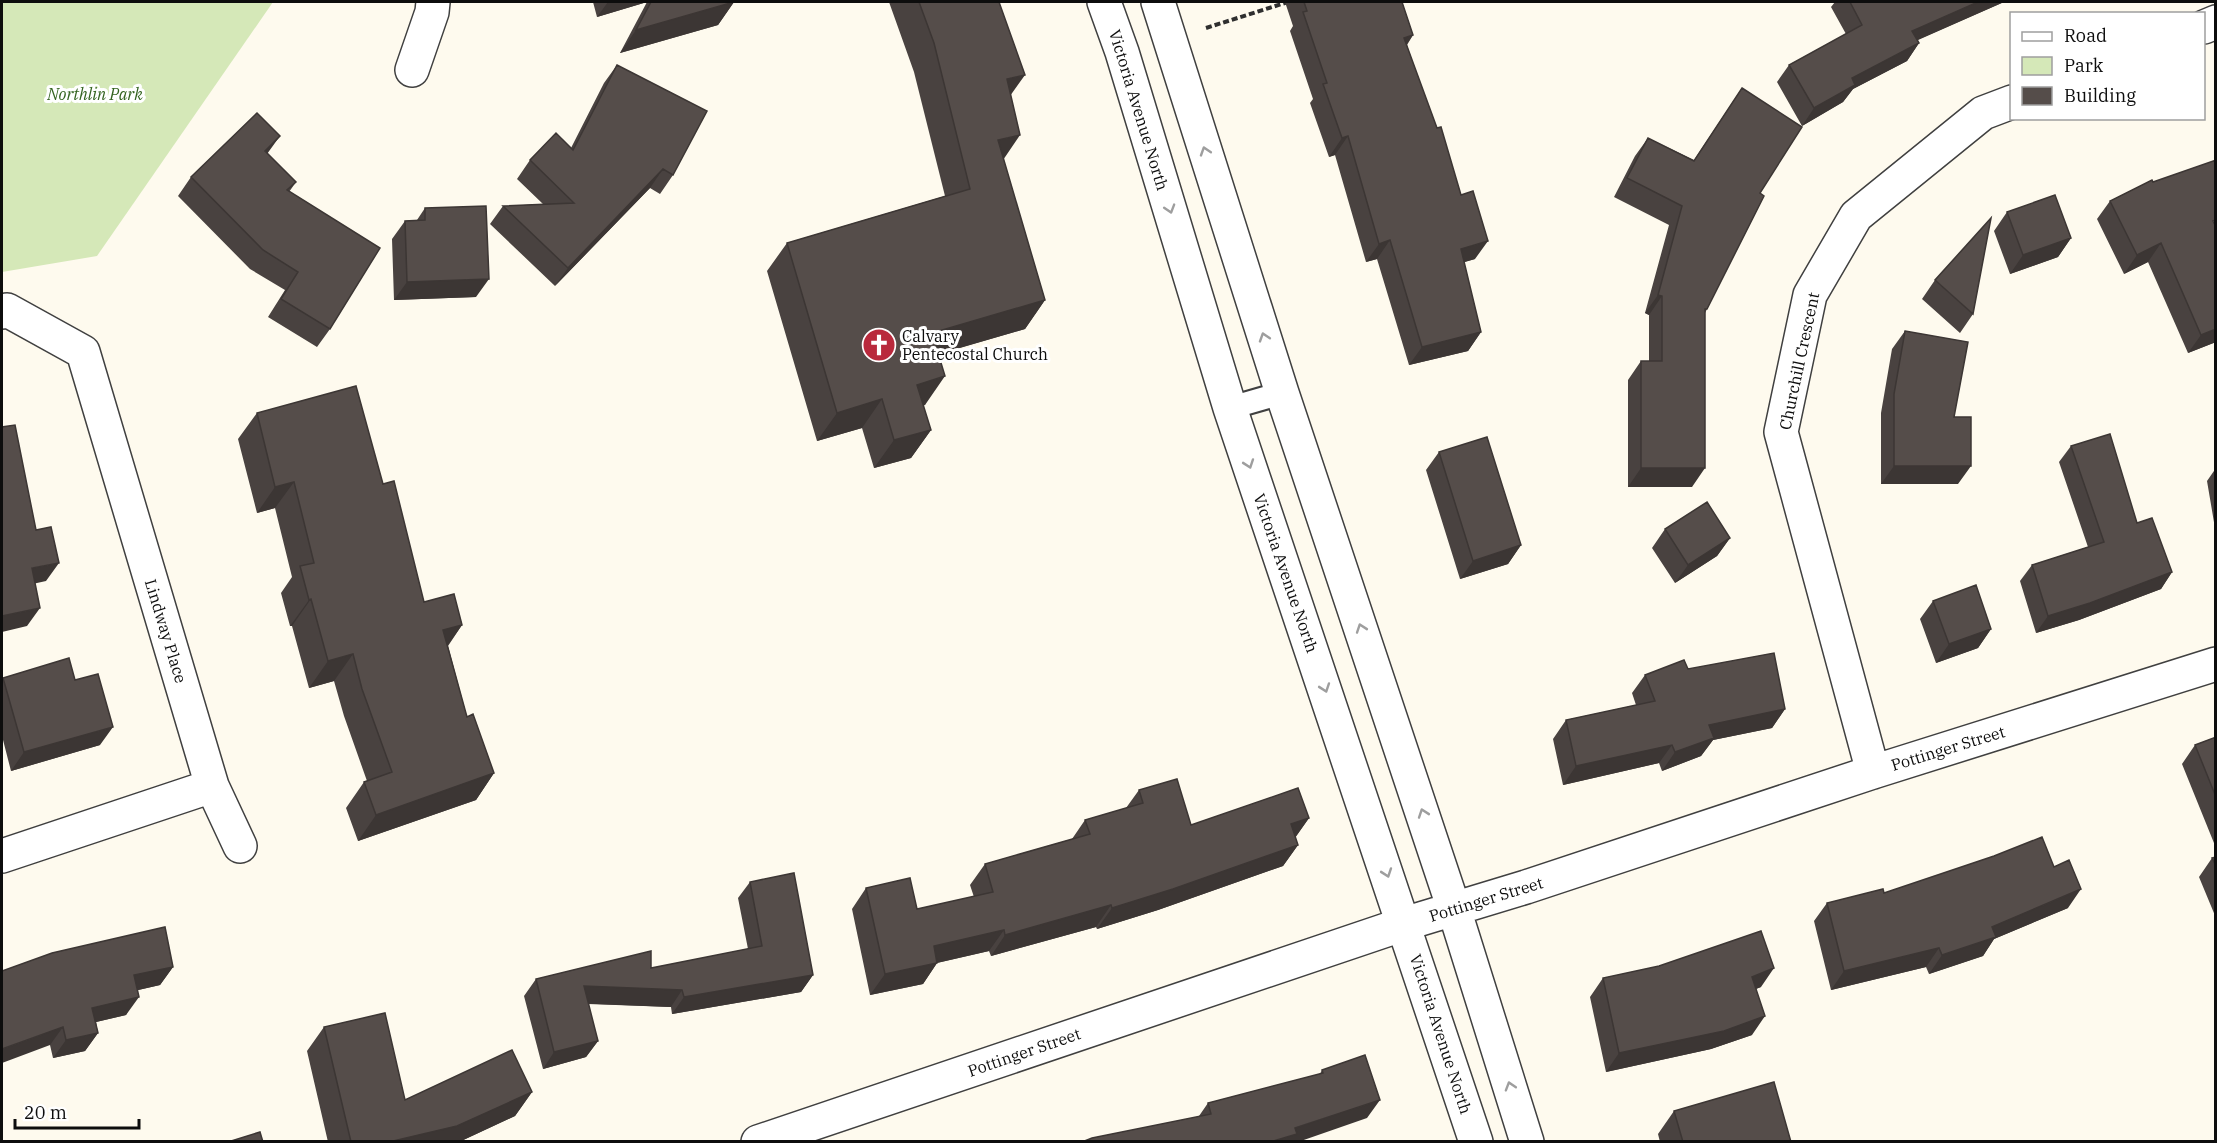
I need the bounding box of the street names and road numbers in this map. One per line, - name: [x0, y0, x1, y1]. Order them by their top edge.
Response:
- street label: Victoria Avenue North: [1105, 27, 1173, 193]
- street label: Churchill Crescent: [1775, 290, 1823, 432]
- street label: Victoria Avenue North: [1249, 491, 1323, 655]
- street label: Lindway Place: [141, 577, 191, 685]
- street label: Pottinger Street: [1889, 721, 2008, 775]
- street label: Pottinger Street: [1427, 872, 1546, 926]
- street label: Victoria Avenue North: [1406, 951, 1476, 1117]
- street label: Pottinger Street: [965, 1023, 1083, 1081]

